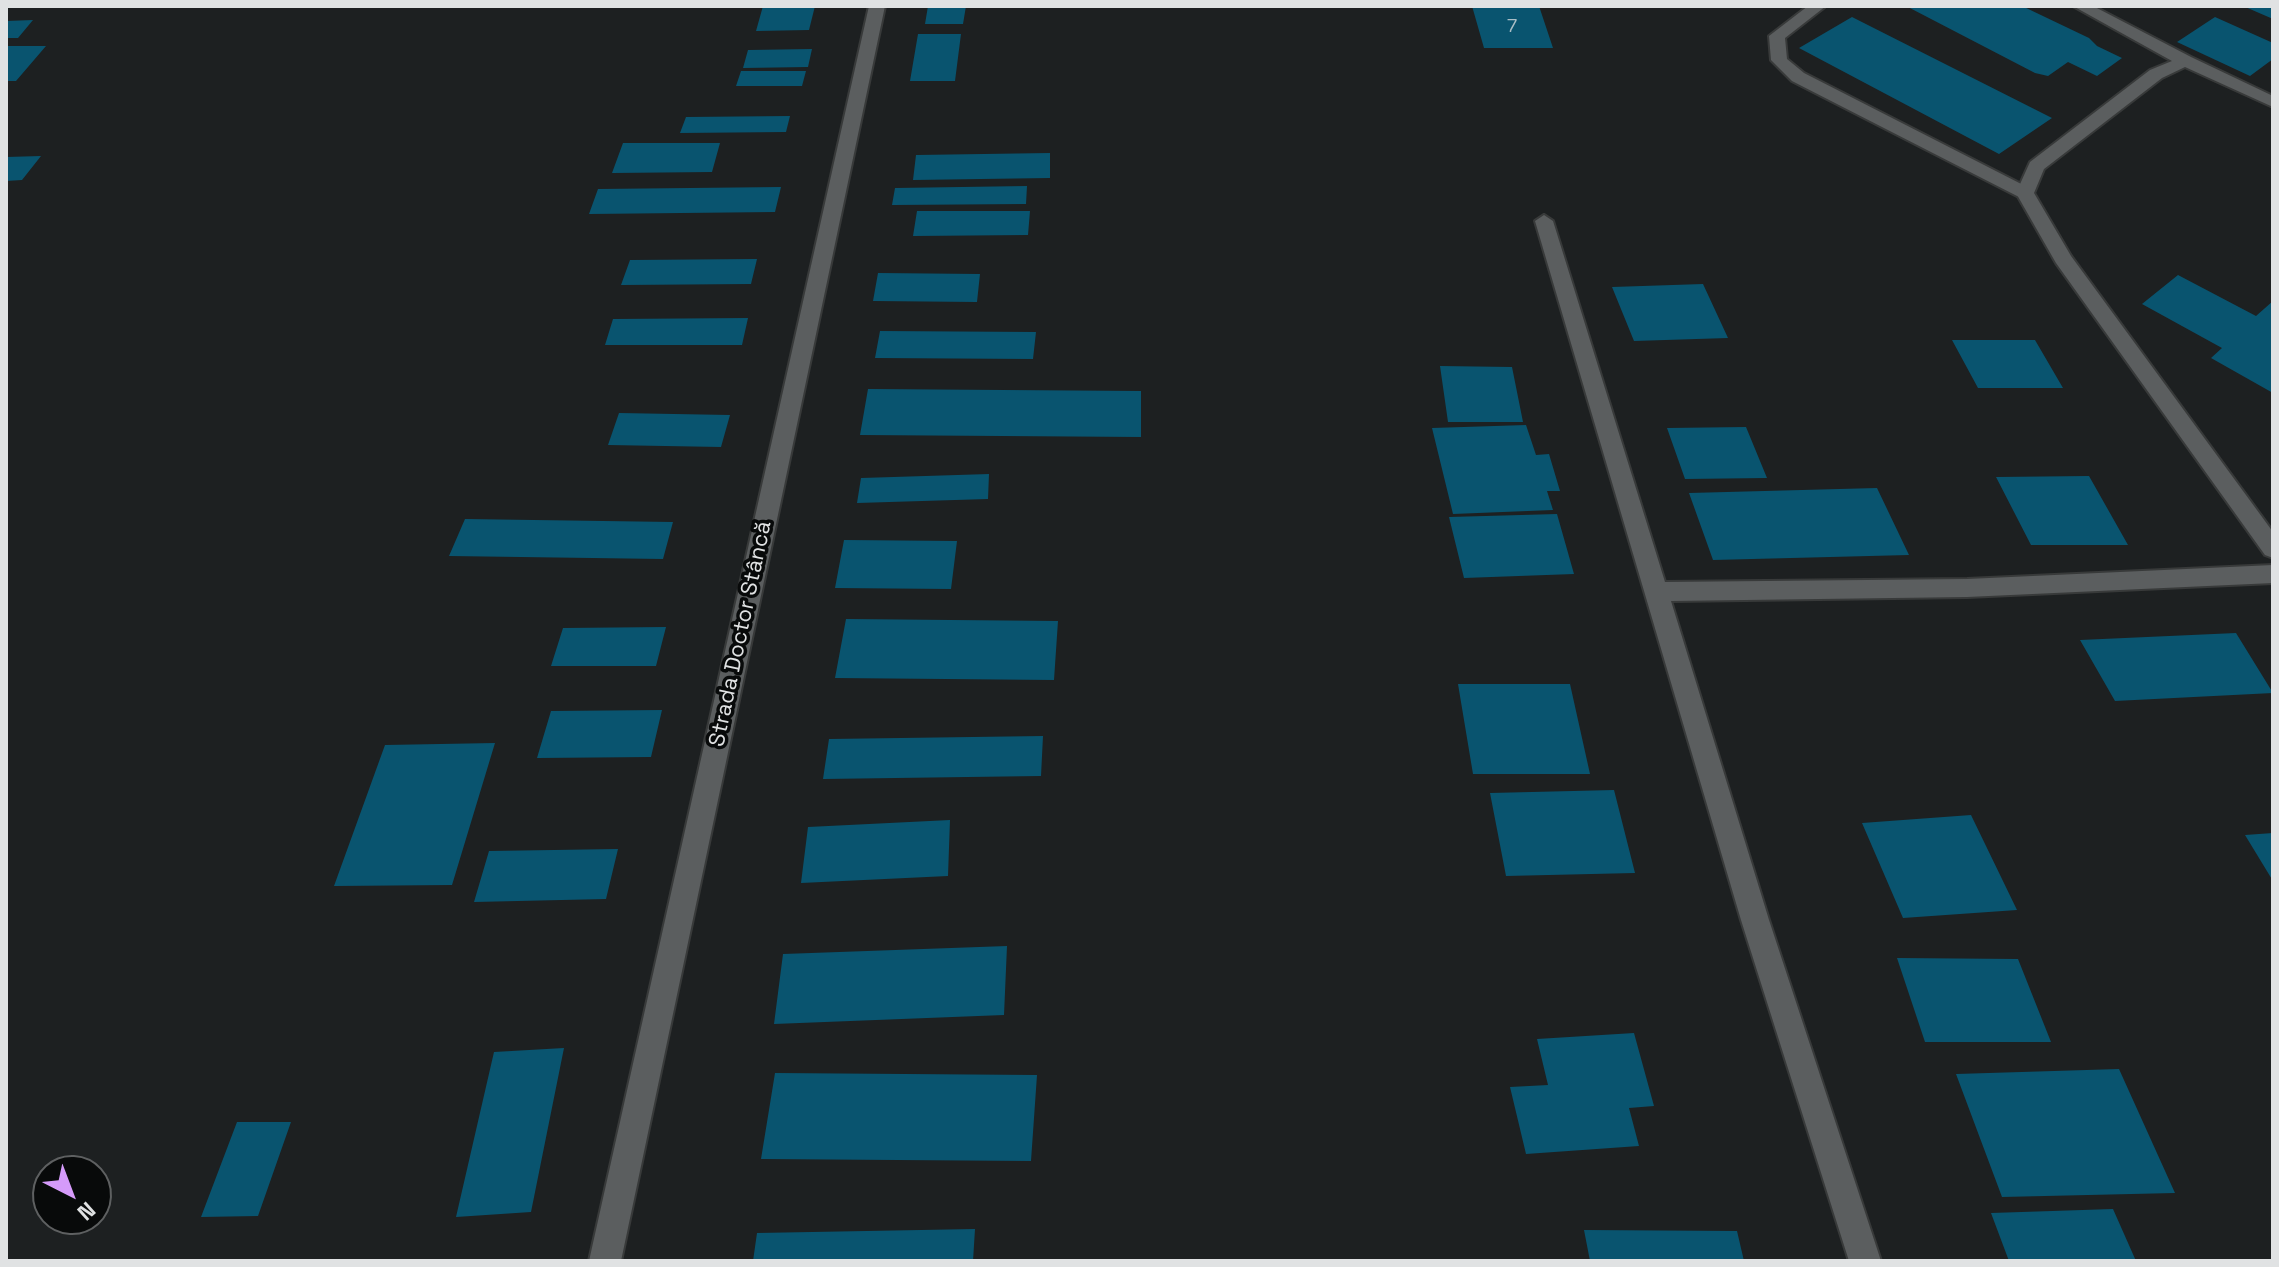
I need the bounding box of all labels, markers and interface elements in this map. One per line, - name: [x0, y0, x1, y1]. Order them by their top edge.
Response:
- house number: 7: [1507, 16, 1517, 38]
- street label: Strada Doctor Stâncă: [704, 519, 778, 749]
- north arrow: [32, 1155, 112, 1235]
- text: N: [72, 1196, 102, 1227]

